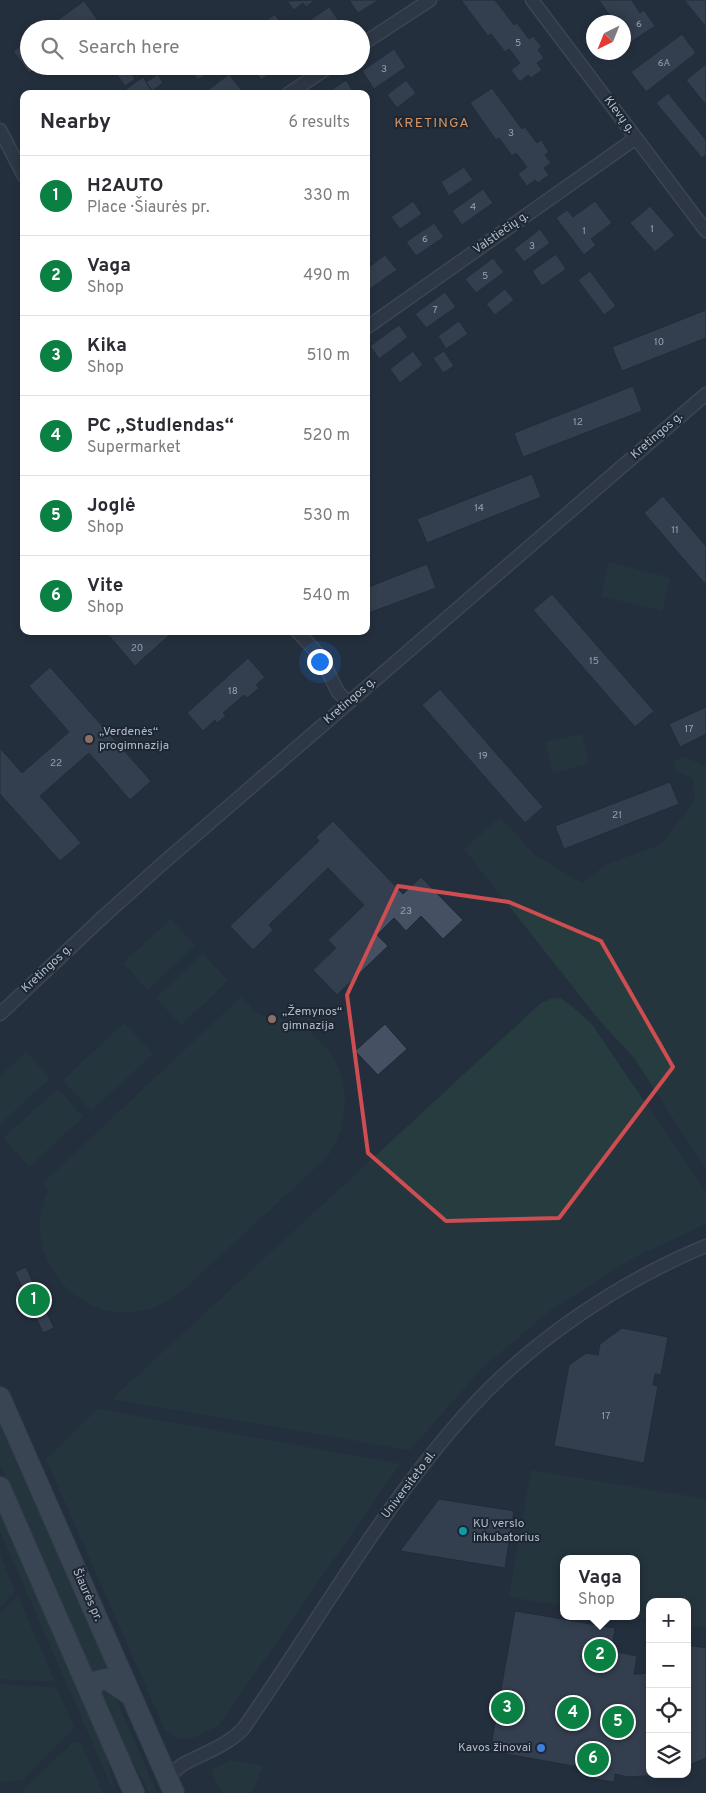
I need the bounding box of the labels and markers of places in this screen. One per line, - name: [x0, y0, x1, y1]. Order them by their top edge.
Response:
- place label: „Verdenės“ progimnazija: [99, 724, 169, 754]
- marker: „Verdenės“ progimnazija: [83, 733, 95, 745]
- place label: „Žemynos“ gimnazija: [282, 1004, 342, 1034]
- marker: „Žemynos“ gimnazija: [266, 1013, 278, 1025]
- pin: 1: [18, 1281, 50, 1319]
- place label: KU verslo inkubatorius: [473, 1516, 540, 1546]
- marker: KU verslo inkubatorius: [457, 1525, 469, 1537]
- pin: 2: [584, 1636, 616, 1674]
- pin: 3: [491, 1689, 523, 1727]
- pin: 4: [557, 1694, 589, 1732]
- pin: 5: [602, 1703, 634, 1741]
- place label: Kavos žinovai: [458, 1740, 531, 1756]
- pin: 6: [577, 1740, 609, 1778]
- marker: Kavos žinovai: [535, 1742, 547, 1754]

